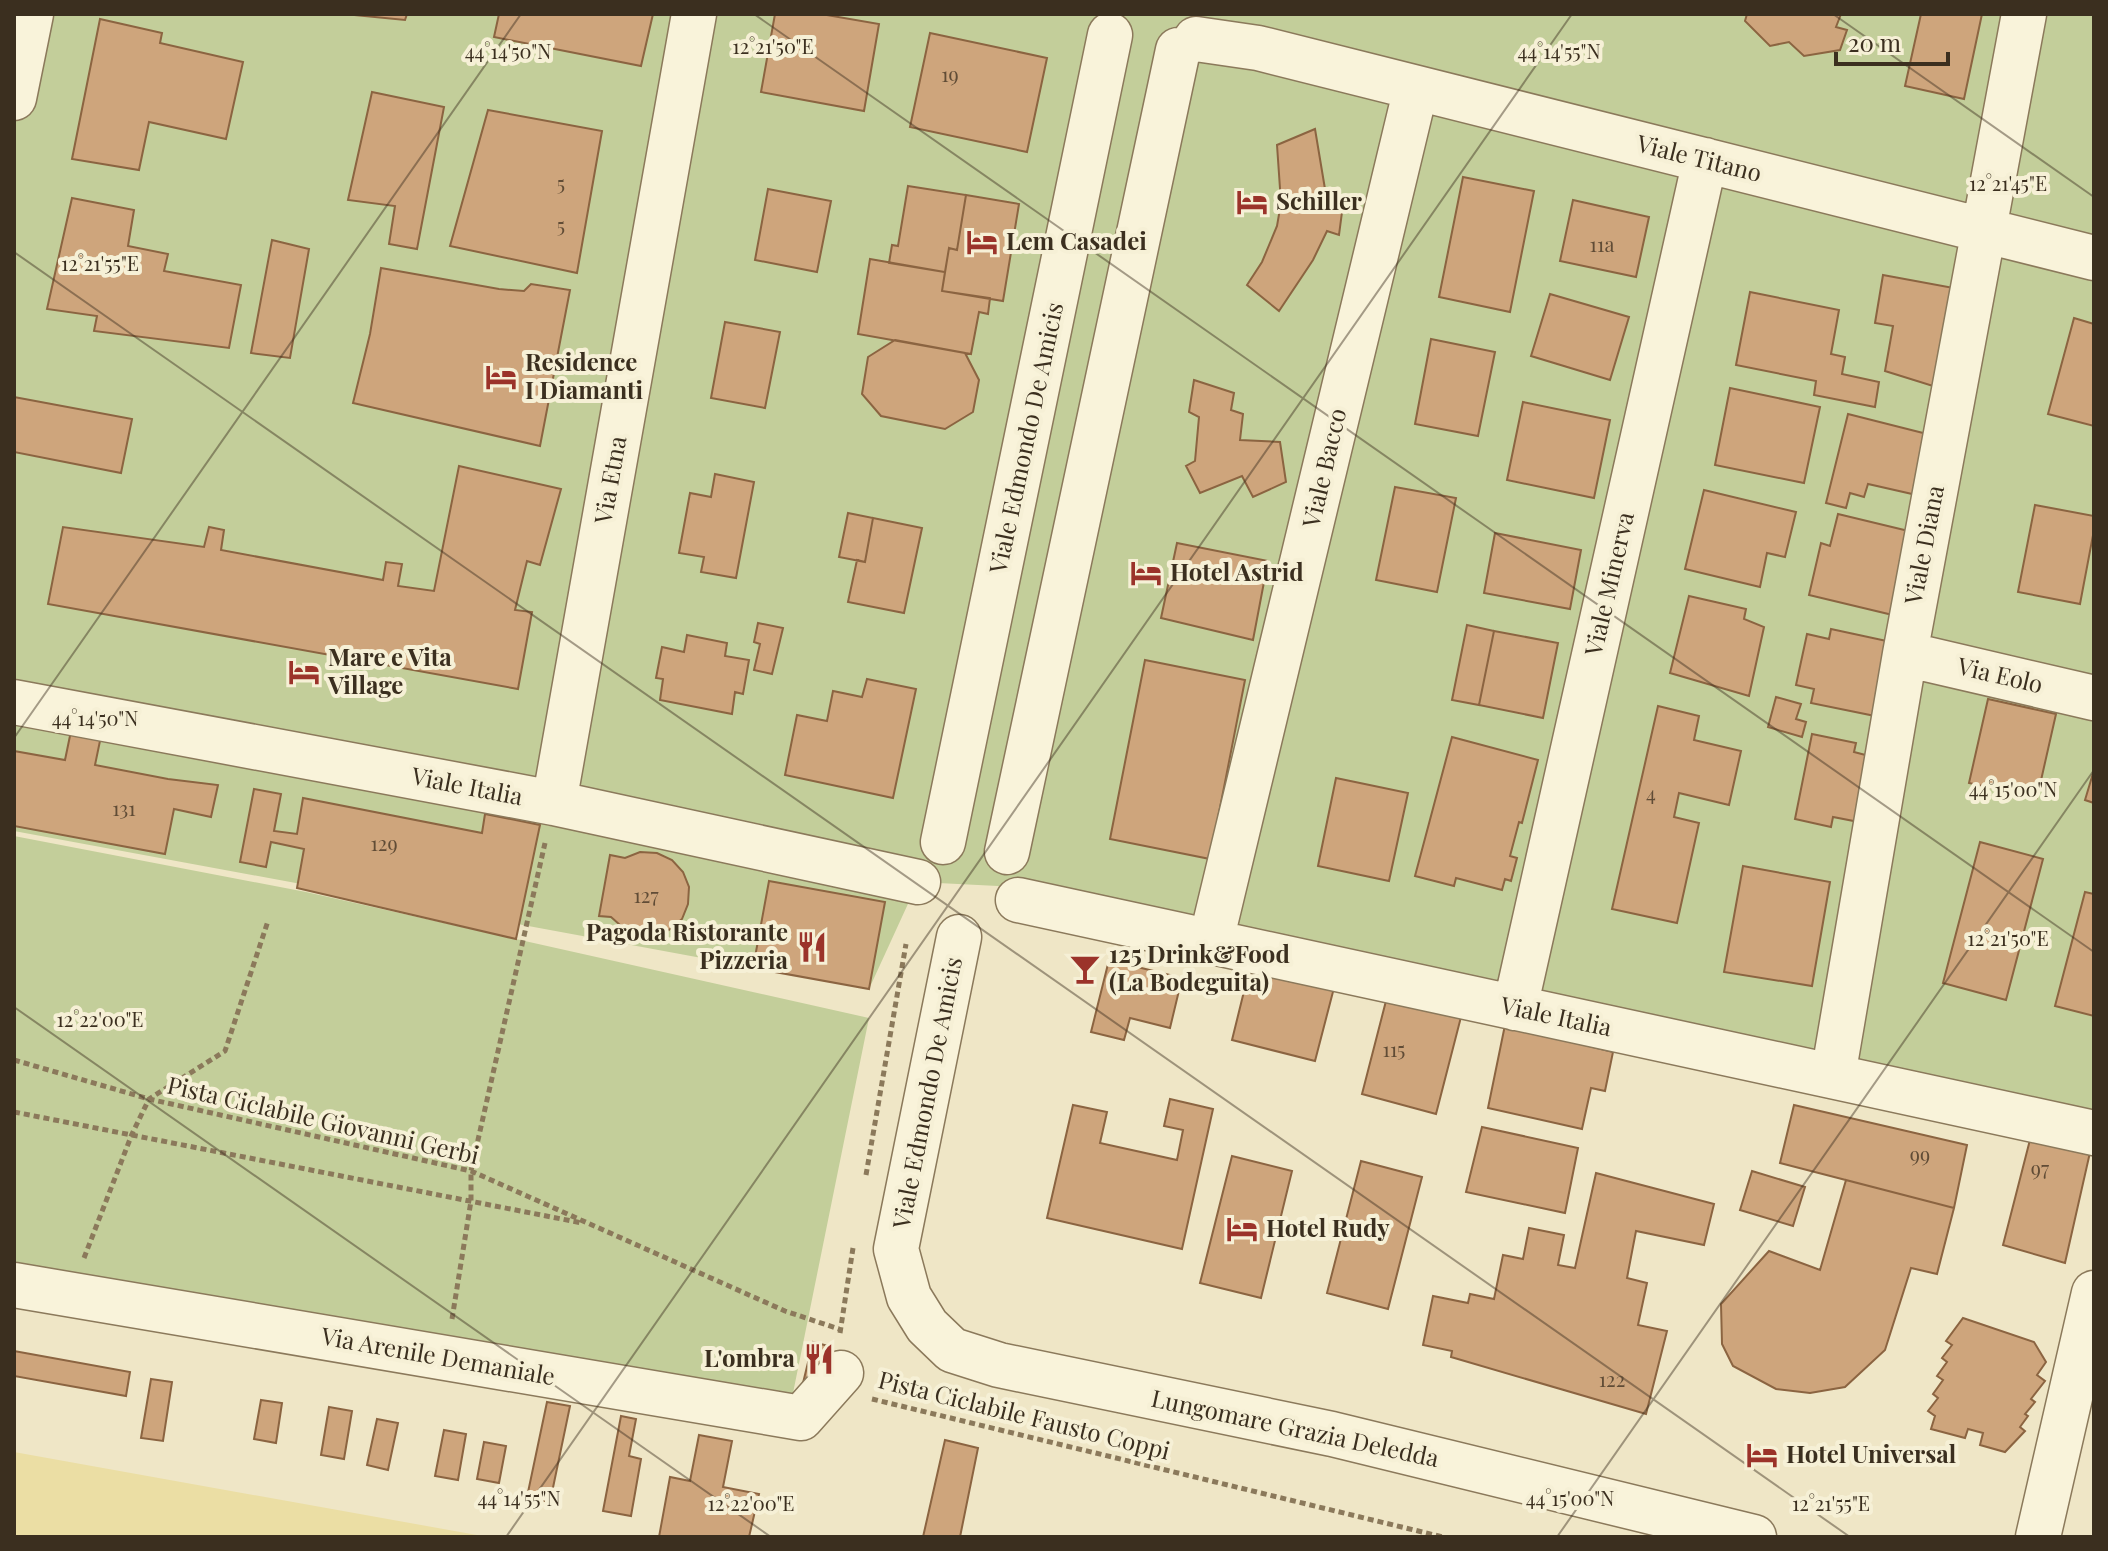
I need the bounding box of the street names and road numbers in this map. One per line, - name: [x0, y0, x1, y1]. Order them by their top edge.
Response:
- street label: Viale Titano: [1633, 126, 1765, 188]
- street label: Viale Edmondo De Amicis: [980, 299, 1069, 577]
- street label: Viale Bacco: [1294, 405, 1352, 531]
- street label: Via Etna: [585, 433, 632, 527]
- street label: Viale Diana: [1896, 482, 1950, 608]
- street label: Viale Minerva: [1576, 508, 1640, 660]
- street label: Via Eolo: [1954, 649, 2046, 699]
- street label: Viale Italia: [408, 758, 526, 811]
- street label: Viale Edmondo De Amicis: [884, 954, 968, 1232]
- street label: Viale Italia: [1497, 987, 1615, 1042]
- street label: Pista Ciclabile Giovanni Gerbi: [164, 1068, 483, 1171]
- street label: Via Arenile Demaniale: [318, 1319, 558, 1391]
- street label: Pista Ciclabile Fausto Coppi: [875, 1362, 1174, 1466]
- street label: Lungomare Grazia Deledda: [1149, 1381, 1442, 1473]

